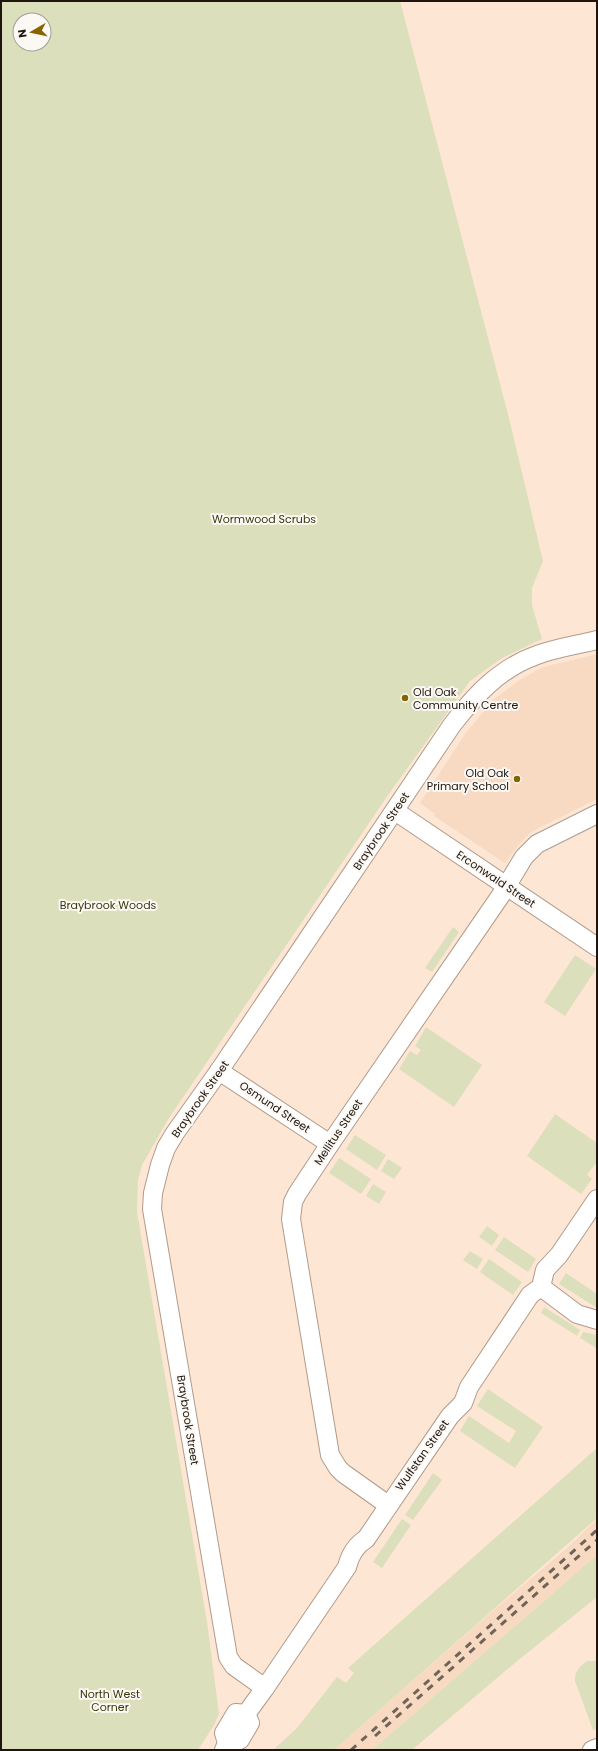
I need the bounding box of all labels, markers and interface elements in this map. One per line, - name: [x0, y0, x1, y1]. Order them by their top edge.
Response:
- north arrow: [12, 12, 52, 52]
- text: N: [14, 28, 31, 39]
- park label: Wormwood Scrubs: [212, 511, 316, 527]
- place label: Old Oak Community Centre: [413, 684, 519, 713]
- marker: Old Oak Community Centre: [400, 693, 410, 703]
- place label: Old Oak Primary School: [427, 765, 509, 794]
- marker: Old Oak Primary School: [512, 774, 522, 784]
- street label: Braybrook Street: [349, 789, 413, 873]
- street label: Erconwald Street: [453, 847, 539, 911]
- park label: Braybrook Woods: [60, 897, 157, 913]
- street label: Braybrook Street: [167, 1057, 233, 1141]
- street label: Osmund Street: [236, 1077, 314, 1137]
- street label: Mellitus Street: [310, 1096, 366, 1168]
- street label: Braybrook Street: [173, 1374, 203, 1466]
- street label: Wulfstan Street: [392, 1416, 452, 1494]
- park label: North West Corner: [80, 1686, 140, 1715]

